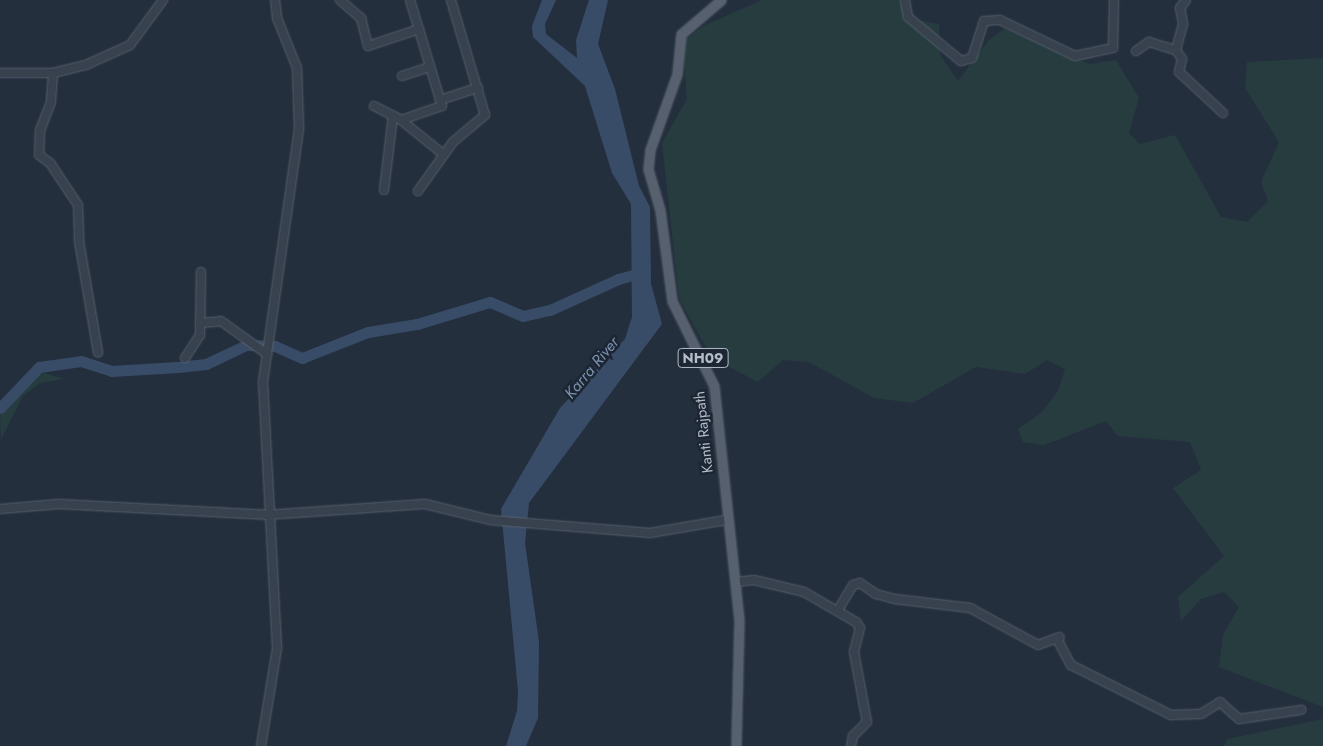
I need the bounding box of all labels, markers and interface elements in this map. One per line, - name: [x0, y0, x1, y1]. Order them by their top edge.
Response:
- water label: Karra River: [561, 333, 623, 403]
- road number: NH09: [677, 346, 729, 369]
- street label: Kanti Rajpath: [691, 390, 717, 474]

